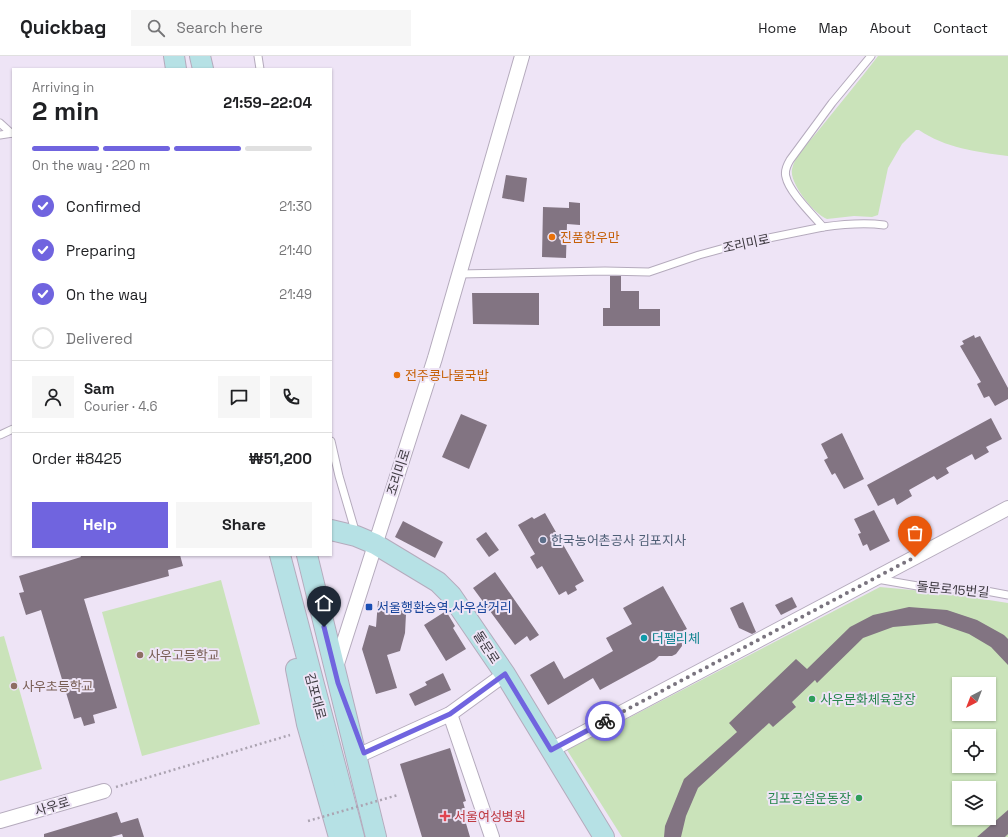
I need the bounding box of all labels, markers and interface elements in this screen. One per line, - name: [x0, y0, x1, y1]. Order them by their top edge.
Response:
- search box: [131, 10, 411, 46]
- text: Quickbag: [20, 15, 107, 40]
- icon: search: [145, 17, 167, 39]
- text: Search here: [177, 18, 263, 37]
- text: Home: [758, 19, 796, 37]
- text: Map: [818, 19, 848, 37]
- text: About: [870, 19, 911, 37]
- text: Contact: [933, 19, 988, 37]
- text: Arriving in: [32, 79, 94, 96]
- text: 21:59–22:04: [223, 93, 312, 112]
- text: 2 min: [32, 94, 99, 128]
- text: On the way · 220 m: [32, 157, 150, 174]
- icon: check: [32, 195, 54, 217]
- text: Confirmed: [66, 197, 141, 216]
- text: 21:30: [279, 198, 312, 215]
- place label: 진품한우만: [560, 229, 620, 246]
- street label: 조리미로: [721, 230, 771, 257]
- marker: 진품한우만: [547, 232, 557, 242]
- icon: check: [32, 239, 54, 261]
- text: Preparing: [66, 241, 136, 260]
- text: 21:40: [279, 242, 312, 259]
- icon: check: [32, 283, 54, 305]
- text: On the way: [66, 285, 147, 304]
- text: 21:49: [279, 286, 312, 303]
- text: Delivered: [66, 329, 133, 348]
- place label: 전주콩나물국밥: [405, 367, 489, 384]
- marker: 전주콩나물국밥: [392, 370, 402, 380]
- button: person: [32, 376, 74, 418]
- button: chat: [218, 376, 260, 418]
- button: phone: [270, 376, 312, 418]
- text: Sam: [84, 379, 115, 398]
- text: Courier · 4.6: [84, 398, 157, 415]
- street label: 조리미로: [383, 447, 414, 498]
- text: Order #8425: [32, 449, 122, 468]
- text: ₩51,200: [248, 449, 312, 468]
- button: Help: [32, 502, 168, 548]
- button: Share: [176, 502, 312, 548]
- pin: [898, 516, 932, 557]
- icon: bag: [904, 522, 926, 544]
- place label: 한국농어촌공사 김포지사: [551, 532, 686, 549]
- marker: 한국농어촌공사 김포지사: [538, 535, 548, 545]
- street label: 돌문로15번길: [916, 578, 990, 601]
- pin: [307, 586, 341, 627]
- icon: home: [313, 592, 335, 614]
- place label: 서울행환승역.사우삼거리: [377, 599, 512, 616]
- marker: 서울행환승역.사우삼거리: [364, 602, 374, 612]
- street label: 돌문로: [470, 628, 503, 667]
- place label: 더펠리체: [652, 630, 700, 647]
- marker: 더펠리체: [639, 633, 649, 643]
- place label: 사우고등학교: [148, 647, 220, 664]
- marker: 사우고등학교: [135, 650, 145, 660]
- street label: 김포대로: [301, 671, 330, 721]
- north arrow: [952, 677, 996, 721]
- map controls: [952, 677, 996, 825]
- place label: 사우초등학교: [22, 678, 94, 695]
- marker: 사우초등학교: [9, 681, 19, 691]
- place label: 사우문화체육광장: [820, 691, 916, 708]
- marker: 사우문화체육광장: [807, 694, 817, 704]
- courier: [585, 701, 625, 741]
- icon: bike: [594, 710, 616, 732]
- button: locate: [952, 729, 996, 773]
- button: layers: [952, 781, 996, 825]
- place label: 김포공설운동장: [767, 790, 851, 807]
- street label: 사우로: [32, 793, 72, 820]
- marker: 김포공설운동장: [854, 793, 864, 803]
- place label: 서울여성병원: [454, 808, 526, 825]
- marker: 서울여성병원: [439, 810, 451, 822]

